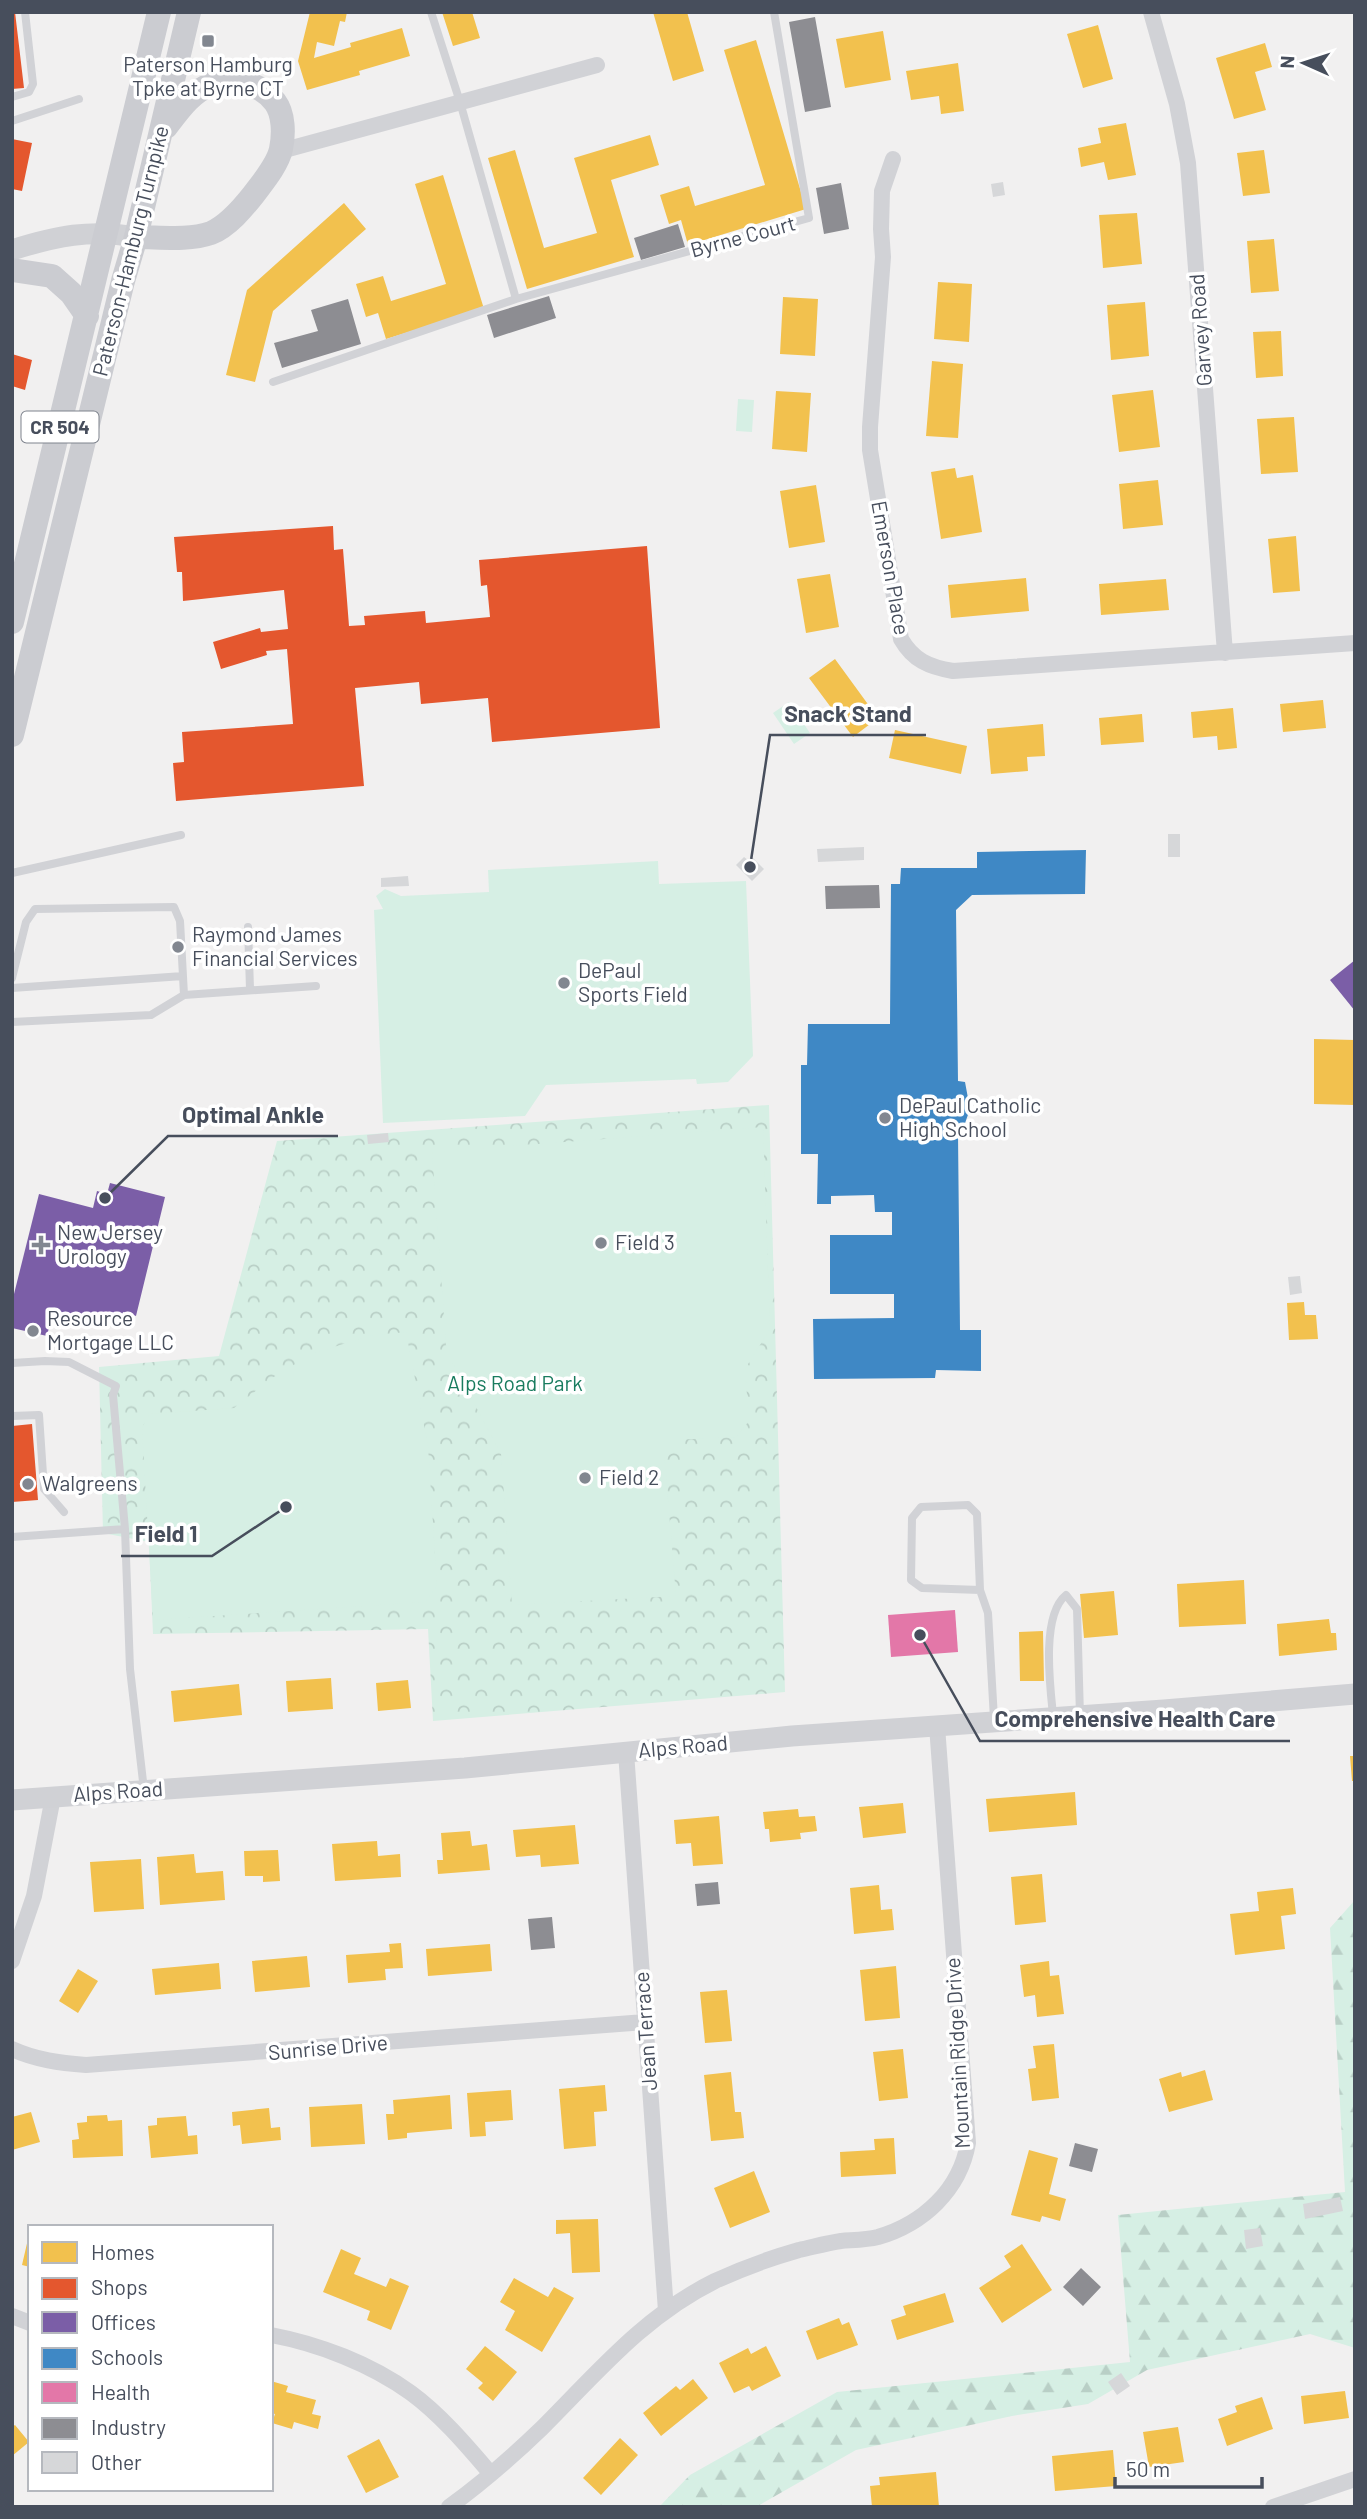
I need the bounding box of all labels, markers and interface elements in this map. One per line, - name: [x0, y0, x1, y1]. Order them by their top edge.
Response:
- north arrow: [1269, 28, 1339, 98]
- marker: Paterson Hamburg Tpke at Byrne CT: [200, 33, 216, 49]
- place label: Paterson Hamburg Tpke at Byrne CT: [123, 51, 293, 100]
- text: N: [1275, 55, 1298, 69]
- street label: Paterson-Hamburg Turnpike: [86, 123, 173, 378]
- street label: Byrne Court: [687, 210, 798, 262]
- street label: Garvey Road: [1183, 273, 1216, 387]
- road number: CR 504: [22, 412, 98, 442]
- street label: Emerson Place: [867, 499, 916, 637]
- callout: Snack Stand: [770, 691, 926, 735]
- text: Snack Stand: [784, 699, 912, 727]
- place label: Raymond James Financial Services: [192, 921, 358, 970]
- marker: Raymond James Financial Services: [170, 939, 186, 955]
- place label: DePaul Sports Field: [578, 957, 688, 1006]
- marker: DePaul Sports Field: [556, 975, 572, 991]
- callout: Optimal Ankle: [168, 1092, 338, 1136]
- place label: DePaul Catholic High School: [899, 1092, 1041, 1141]
- text: Optimal Ankle: [182, 1100, 324, 1128]
- marker: DePaul Catholic High School: [877, 1110, 893, 1126]
- place label: New Jersey Urology: [57, 1219, 163, 1268]
- place label: Field 3: [615, 1229, 675, 1254]
- marker: New Jersey Urology: [31, 1235, 51, 1255]
- marker: Field 3: [593, 1235, 609, 1251]
- place label: Resource Mortgage LLC: [47, 1305, 174, 1354]
- marker: Resource Mortgage LLC: [25, 1323, 41, 1339]
- park label: Alps Road Park: [447, 1370, 583, 1395]
- place label: Field 2: [599, 1464, 659, 1489]
- place label: Walgreens: [42, 1470, 138, 1495]
- marker: Field 2: [577, 1470, 593, 1486]
- marker: Walgreens: [20, 1476, 36, 1492]
- callout: Field 1: [121, 1512, 212, 1556]
- text: Field 1: [135, 1519, 197, 1547]
- callout: Comprehensive Health Care: [980, 1697, 1290, 1741]
- text: Comprehensive Health Care: [994, 1704, 1276, 1732]
- street label: Alps Road: [637, 1729, 729, 1762]
- street label: Alps Road: [72, 1775, 164, 1806]
- street label: Mountain Ridge Drive: [939, 1957, 974, 2149]
- street label: Jean Terrace: [628, 1971, 661, 2091]
- street label: Sunrise Drive: [267, 2029, 389, 2064]
- legend: [28, 2225, 273, 2491]
- text: Homes: [91, 2239, 155, 2264]
- text: Shops: [91, 2274, 148, 2299]
- text: Offices: [91, 2309, 156, 2334]
- text: Schools: [91, 2344, 163, 2369]
- text: Health: [91, 2379, 150, 2404]
- text: Industry: [91, 2414, 166, 2439]
- scale bar: [1115, 2446, 1262, 2490]
- text: Other: [91, 2449, 142, 2474]
- text: 50 m: [1126, 2456, 1170, 2481]

